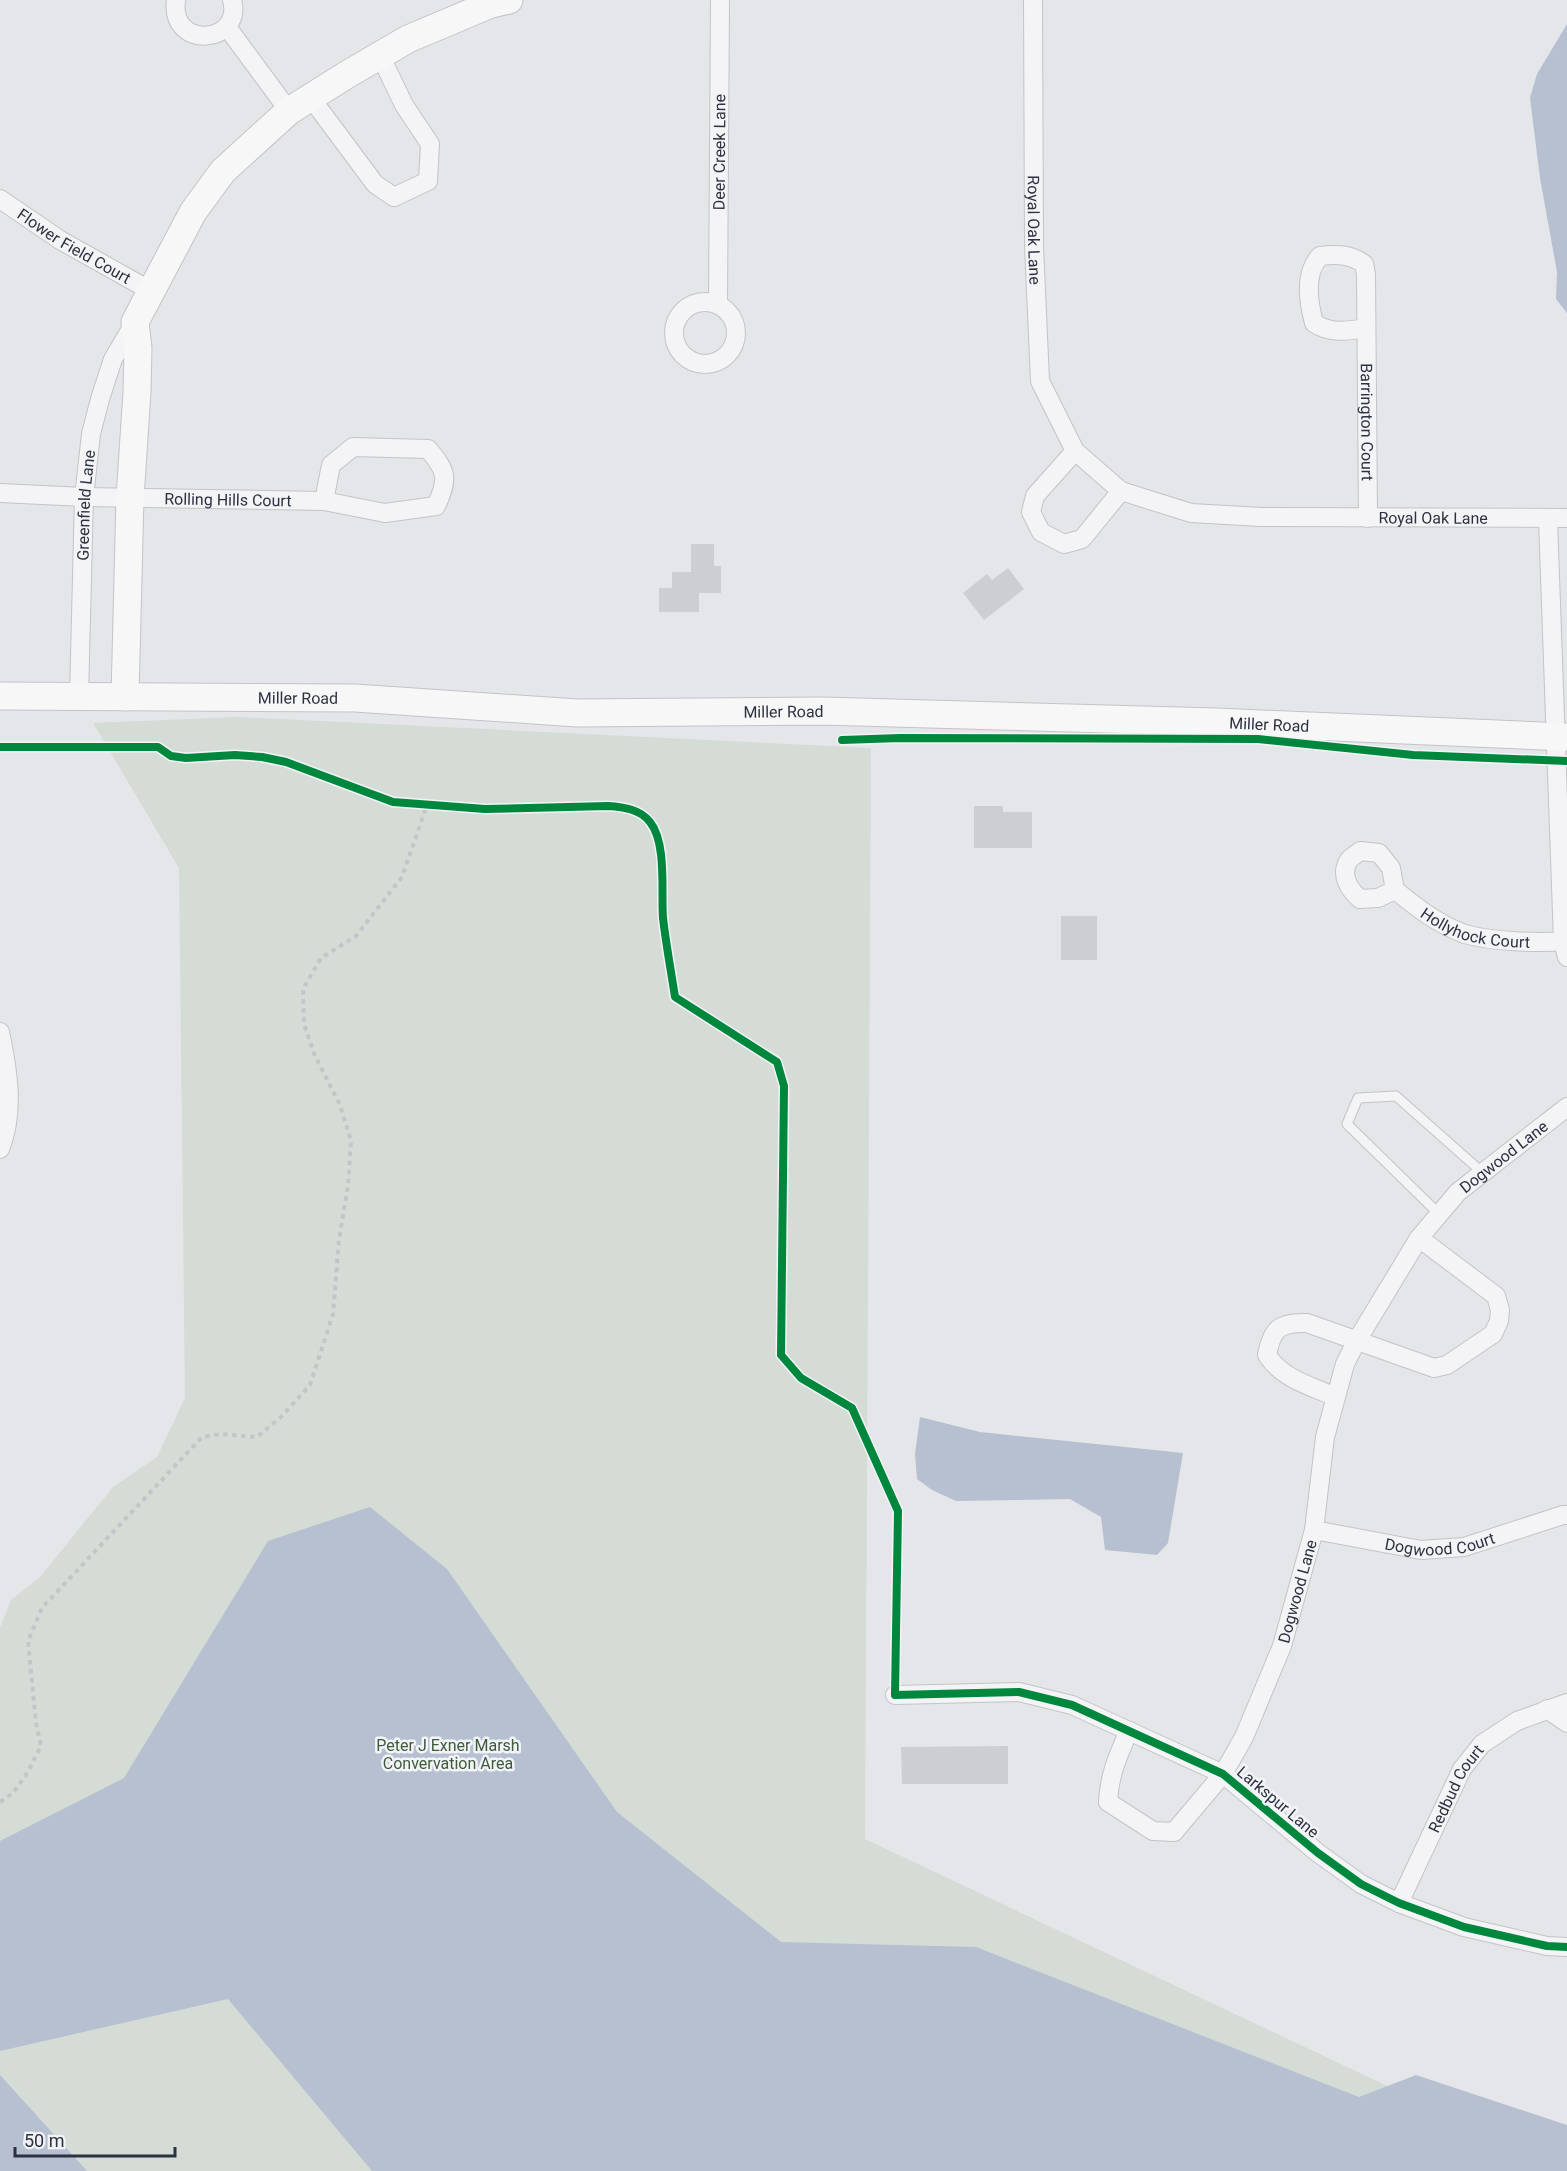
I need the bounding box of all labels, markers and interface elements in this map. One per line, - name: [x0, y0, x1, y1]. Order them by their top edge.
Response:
- street label: Deer Creek Lane: [709, 94, 729, 210]
- street label: Royal Oak Lane: [1024, 175, 1045, 285]
- street label: Flower Field Court: [14, 204, 134, 287]
- street label: Barrington Court: [1357, 363, 1377, 481]
- street label: Greenfield Lane: [73, 449, 99, 561]
- street label: Rolling Hills Court: [164, 489, 292, 510]
- street label: Royal Oak Lane: [1378, 508, 1488, 527]
- street label: Miller Road: [258, 688, 338, 707]
- street label: Miller Road: [743, 701, 824, 721]
- street label: Miller Road: [1229, 713, 1310, 735]
- street label: Hollyhock Court: [1417, 903, 1530, 951]
- street label: Dogwood Lane: [1456, 1116, 1551, 1197]
- street label: Dogwood Court: [1383, 1528, 1497, 1560]
- street label: Dogwood Lane: [1274, 1537, 1320, 1645]
- park label: Peter J Exner Marsh Convervation Area: [376, 1736, 520, 1773]
- street label: Redbud Court: [1424, 1741, 1487, 1835]
- street label: Larkspur Lane: [1233, 1762, 1323, 1842]
- scale bar: [15, 2120, 176, 2158]
- text: 50 m: [24, 2130, 64, 2151]

